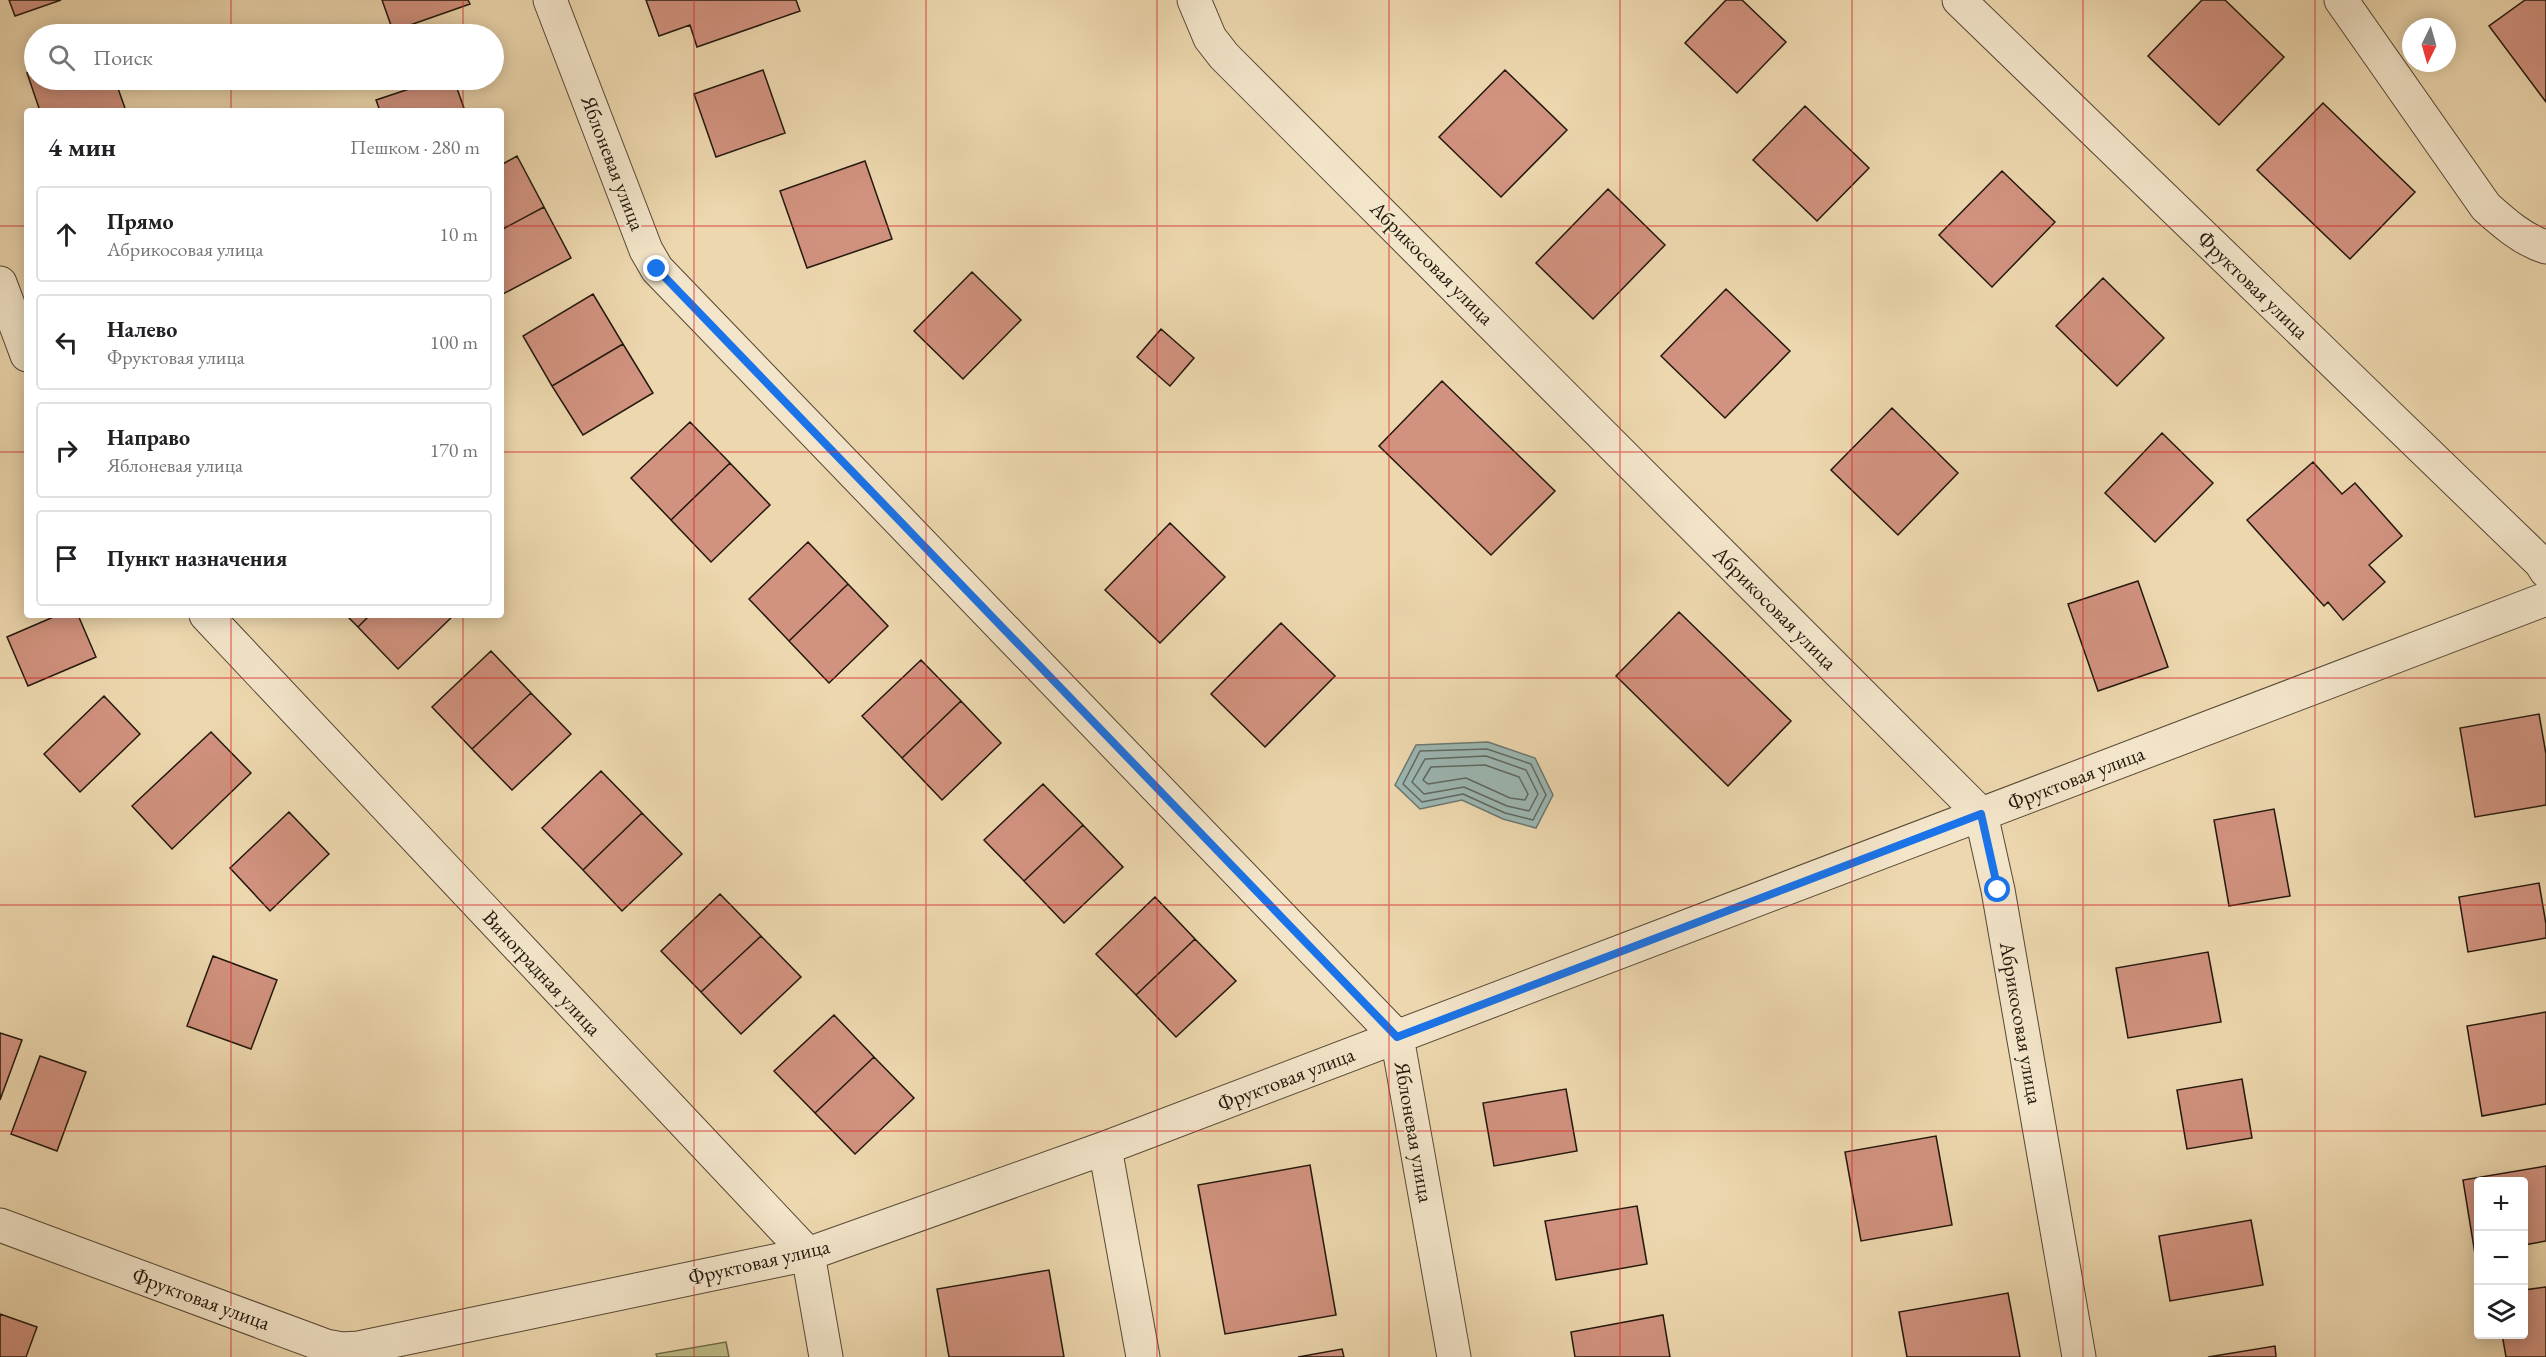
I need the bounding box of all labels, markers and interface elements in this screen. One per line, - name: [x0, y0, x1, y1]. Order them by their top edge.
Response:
- north arrow: [2402, 18, 2456, 72]
- search box: [24, 24, 504, 90]
- icon: search: [45, 41, 78, 74]
- text: Поиск: [93, 43, 153, 72]
- street label: Яблоневая улица: [575, 90, 652, 235]
- text: 4 мин: [48, 130, 116, 164]
- text: Пешком · 280 m: [350, 134, 480, 160]
- street label: Абрикосовая улица: [1364, 194, 1500, 331]
- text: Прямо: [107, 207, 174, 236]
- icon: ahead: [50, 218, 83, 251]
- text: 10 m: [439, 221, 478, 247]
- street label: Фруктовая улица: [2192, 225, 2315, 345]
- text: Абрикосовая улица: [107, 236, 264, 262]
- route end: [643, 255, 669, 281]
- text: Налево: [107, 315, 177, 344]
- icon: left: [50, 326, 83, 359]
- text: 100 m: [430, 329, 478, 355]
- text: Фруктовая улица: [107, 344, 245, 370]
- text: Направо: [107, 423, 190, 452]
- icon: right: [50, 434, 83, 467]
- text: 170 m: [430, 437, 478, 463]
- text: Яблоневая улица: [107, 452, 243, 478]
- street label: Абрикосовая улица: [1707, 539, 1843, 676]
- icon: arrive: [50, 542, 83, 575]
- text: Пункт назначения: [107, 544, 287, 573]
- street label: Фруктовая улица: [2004, 739, 2149, 816]
- route start: [1984, 876, 2010, 902]
- street label: Виноградная улица: [477, 904, 608, 1042]
- street label: Абрикосовая улица: [1994, 939, 2049, 1107]
- street label: Фруктовая улица: [1214, 1040, 1359, 1117]
- street label: Яблоневая улица: [1389, 1058, 1440, 1205]
- map controls: [2474, 1177, 2528, 1339]
- button: +: [2474, 1177, 2528, 1231]
- button: −: [2474, 1231, 2528, 1285]
- street label: Фруктовая улица: [685, 1232, 833, 1291]
- street label: Фруктовая улица: [129, 1261, 274, 1336]
- button: layers: [2474, 1285, 2528, 1339]

